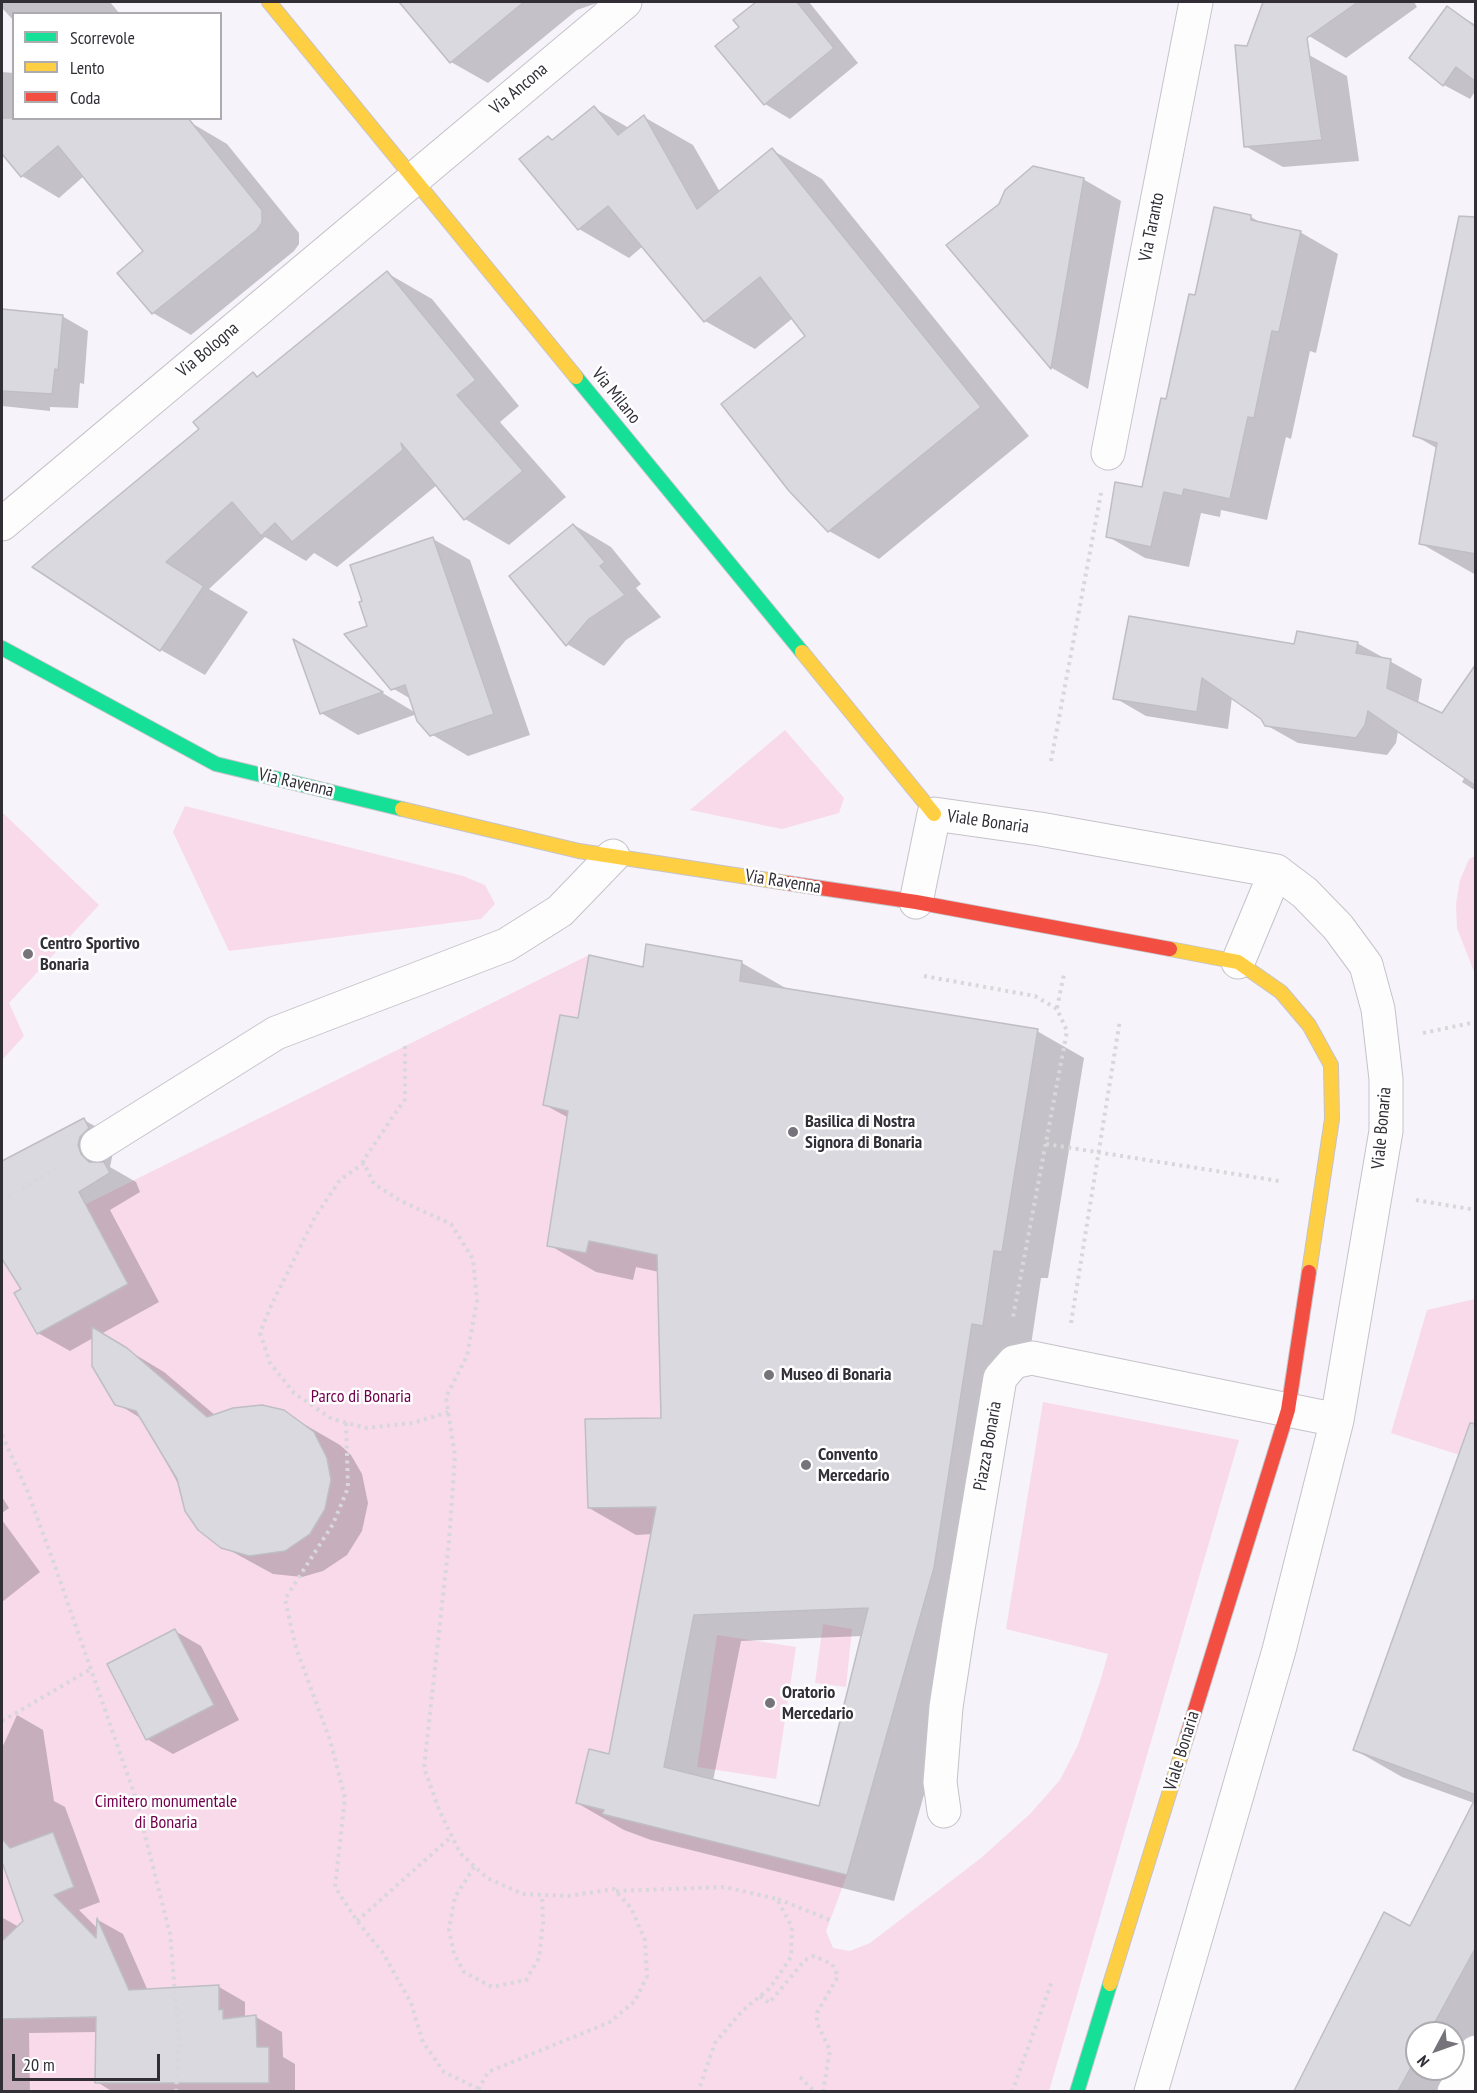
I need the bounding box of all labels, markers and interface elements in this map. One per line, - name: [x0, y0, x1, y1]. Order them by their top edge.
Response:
- legend: [12, 12, 222, 120]
- text: Scorrevole: [70, 26, 135, 49]
- text: Lento: [70, 56, 105, 79]
- street label: Via Ancona: [486, 59, 552, 119]
- text: Coda: [70, 86, 101, 109]
- street label: Via Taranto: [1135, 191, 1169, 263]
- street label: Via Bologna: [173, 318, 243, 382]
- street label: Via Milano: [587, 364, 645, 428]
- street label: Via Ravenna: [256, 764, 336, 802]
- street label: Viale Bonaria: [946, 806, 1030, 838]
- street label: Via Ravenna: [744, 865, 822, 899]
- place label: Centro Sportivo Bonaria: [40, 933, 140, 976]
- marker: Centro Sportivo Bonaria: [21, 947, 35, 961]
- street label: Viale Bonaria: [1368, 1086, 1396, 1170]
- place label: Basilica di Nostra Signora di Bonaria: [805, 1111, 922, 1154]
- marker: Basilica di Nostra Signora di Bonaria: [786, 1125, 800, 1139]
- place label: Museo di Bonaria: [781, 1364, 892, 1386]
- marker: Museo di Bonaria: [762, 1368, 776, 1382]
- park label: Parco di Bonaria: [311, 1386, 411, 1408]
- street label: Piazza Bonaria: [969, 1400, 1007, 1492]
- place label: Convento Mercedario: [818, 1444, 889, 1486]
- marker: Convento Mercedario: [799, 1458, 813, 1472]
- place label: Oratorio Mercedario: [782, 1682, 853, 1724]
- marker: Oratorio Mercedario: [763, 1696, 777, 1710]
- street label: Viale Bonaria: [1160, 1709, 1204, 1793]
- park label: Cimitero monumentale di Bonaria: [95, 1791, 237, 1834]
- north arrow: [1405, 2021, 1465, 2081]
- scale bar: [15, 2042, 164, 2080]
- text: N: [1413, 2052, 1433, 2071]
- text: 20 m: [23, 2053, 55, 2076]

